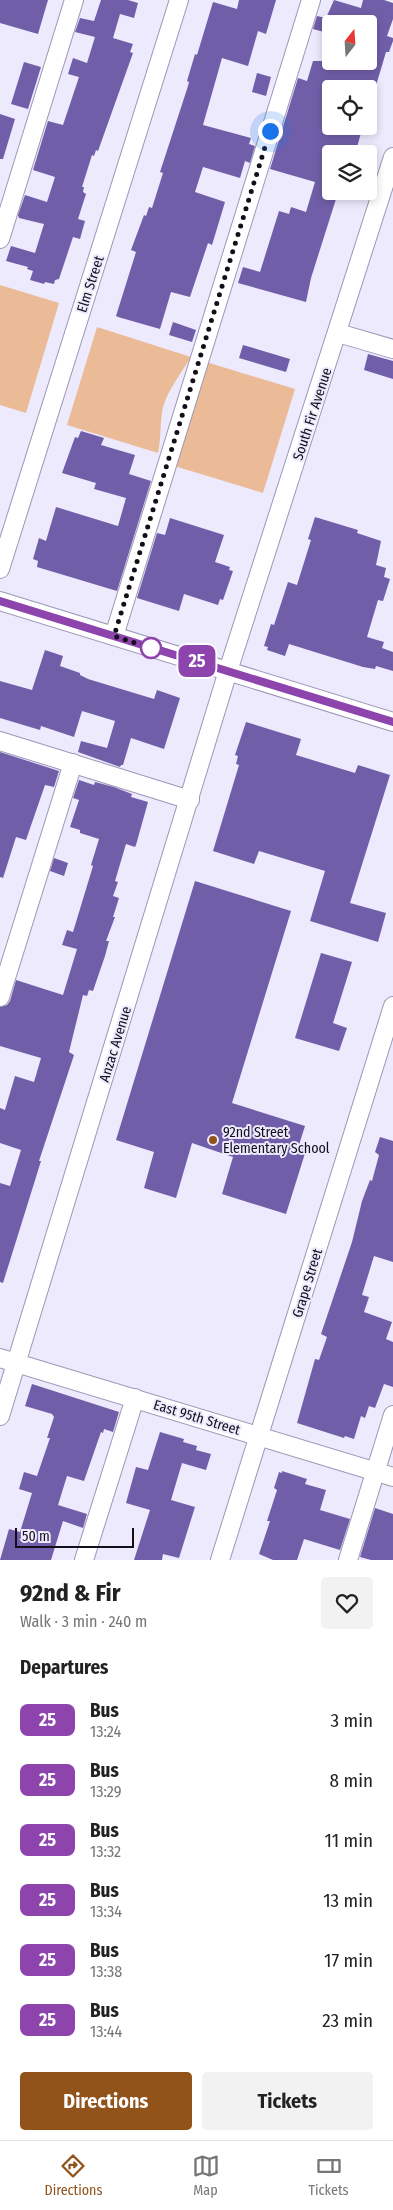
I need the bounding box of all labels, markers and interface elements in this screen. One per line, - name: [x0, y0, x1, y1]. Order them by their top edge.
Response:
- north arrow: [322, 15, 378, 70]
- map controls: [322, 15, 377, 200]
- button: locate: [322, 80, 377, 135]
- your location: [258, 119, 283, 144]
- button: layers: [322, 145, 377, 200]
- street label: Elm Street: [73, 253, 108, 315]
- street label: South Fir Avenue: [290, 366, 335, 463]
- unlabelled marker: [140, 637, 162, 659]
- line badge: 25: [174, 645, 220, 677]
- text: 25: [188, 650, 206, 672]
- street label: Anzac Avenue: [96, 1004, 135, 1084]
- place label: 92nd Street Elementary School: [223, 1124, 330, 1157]
- marker: 92nd Street Elementary School: [207, 1134, 219, 1146]
- street label: Grape Street: [289, 1246, 326, 1320]
- street label: East 95th Street: [151, 1396, 243, 1439]
- scale bar: [15, 1525, 134, 1548]
- text: 50 m: [22, 1528, 50, 1545]
- button: heart: [321, 1577, 373, 1629]
- text: 92nd & Fir: [20, 1579, 120, 1607]
- text: Walk · 3 min · 240 m: [20, 1612, 147, 1631]
- text: Departures: [20, 1656, 108, 1679]
- text: Bus: [90, 1699, 119, 1722]
- text: 25: [39, 1709, 56, 1731]
- text: 3 min: [331, 1709, 373, 1732]
- text: 13:24: [90, 1722, 121, 1741]
- text: Bus: [90, 1759, 119, 1782]
- text: 25: [39, 1769, 56, 1791]
- text: 8 min: [330, 1769, 373, 1792]
- text: 13:29: [90, 1782, 122, 1801]
- text: Bus: [90, 1819, 119, 1842]
- text: 25: [39, 1829, 56, 1851]
- text: 11 min: [325, 1829, 373, 1852]
- text: 13:32: [90, 1842, 121, 1861]
- text: Bus: [90, 1879, 119, 1902]
- text: 25: [39, 1889, 56, 1911]
- text: 13 min: [323, 1889, 373, 1912]
- text: 13:34: [90, 1902, 122, 1921]
- text: Bus: [90, 1939, 119, 1962]
- text: 25: [39, 1949, 56, 1971]
- text: 17 min: [324, 1949, 373, 1972]
- text: 13:38: [90, 1962, 122, 1981]
- text: Bus: [90, 1999, 119, 2022]
- text: 25: [39, 2009, 56, 2031]
- text: 23 min: [322, 2009, 373, 2032]
- text: 13:44: [90, 2022, 122, 2041]
- button: Directions: [20, 2072, 192, 2130]
- button: Tickets: [202, 2072, 373, 2130]
- tab: Directions: [45, 2152, 102, 2199]
- tab: Map: [192, 2152, 220, 2199]
- tab: Tickets: [309, 2152, 348, 2199]

